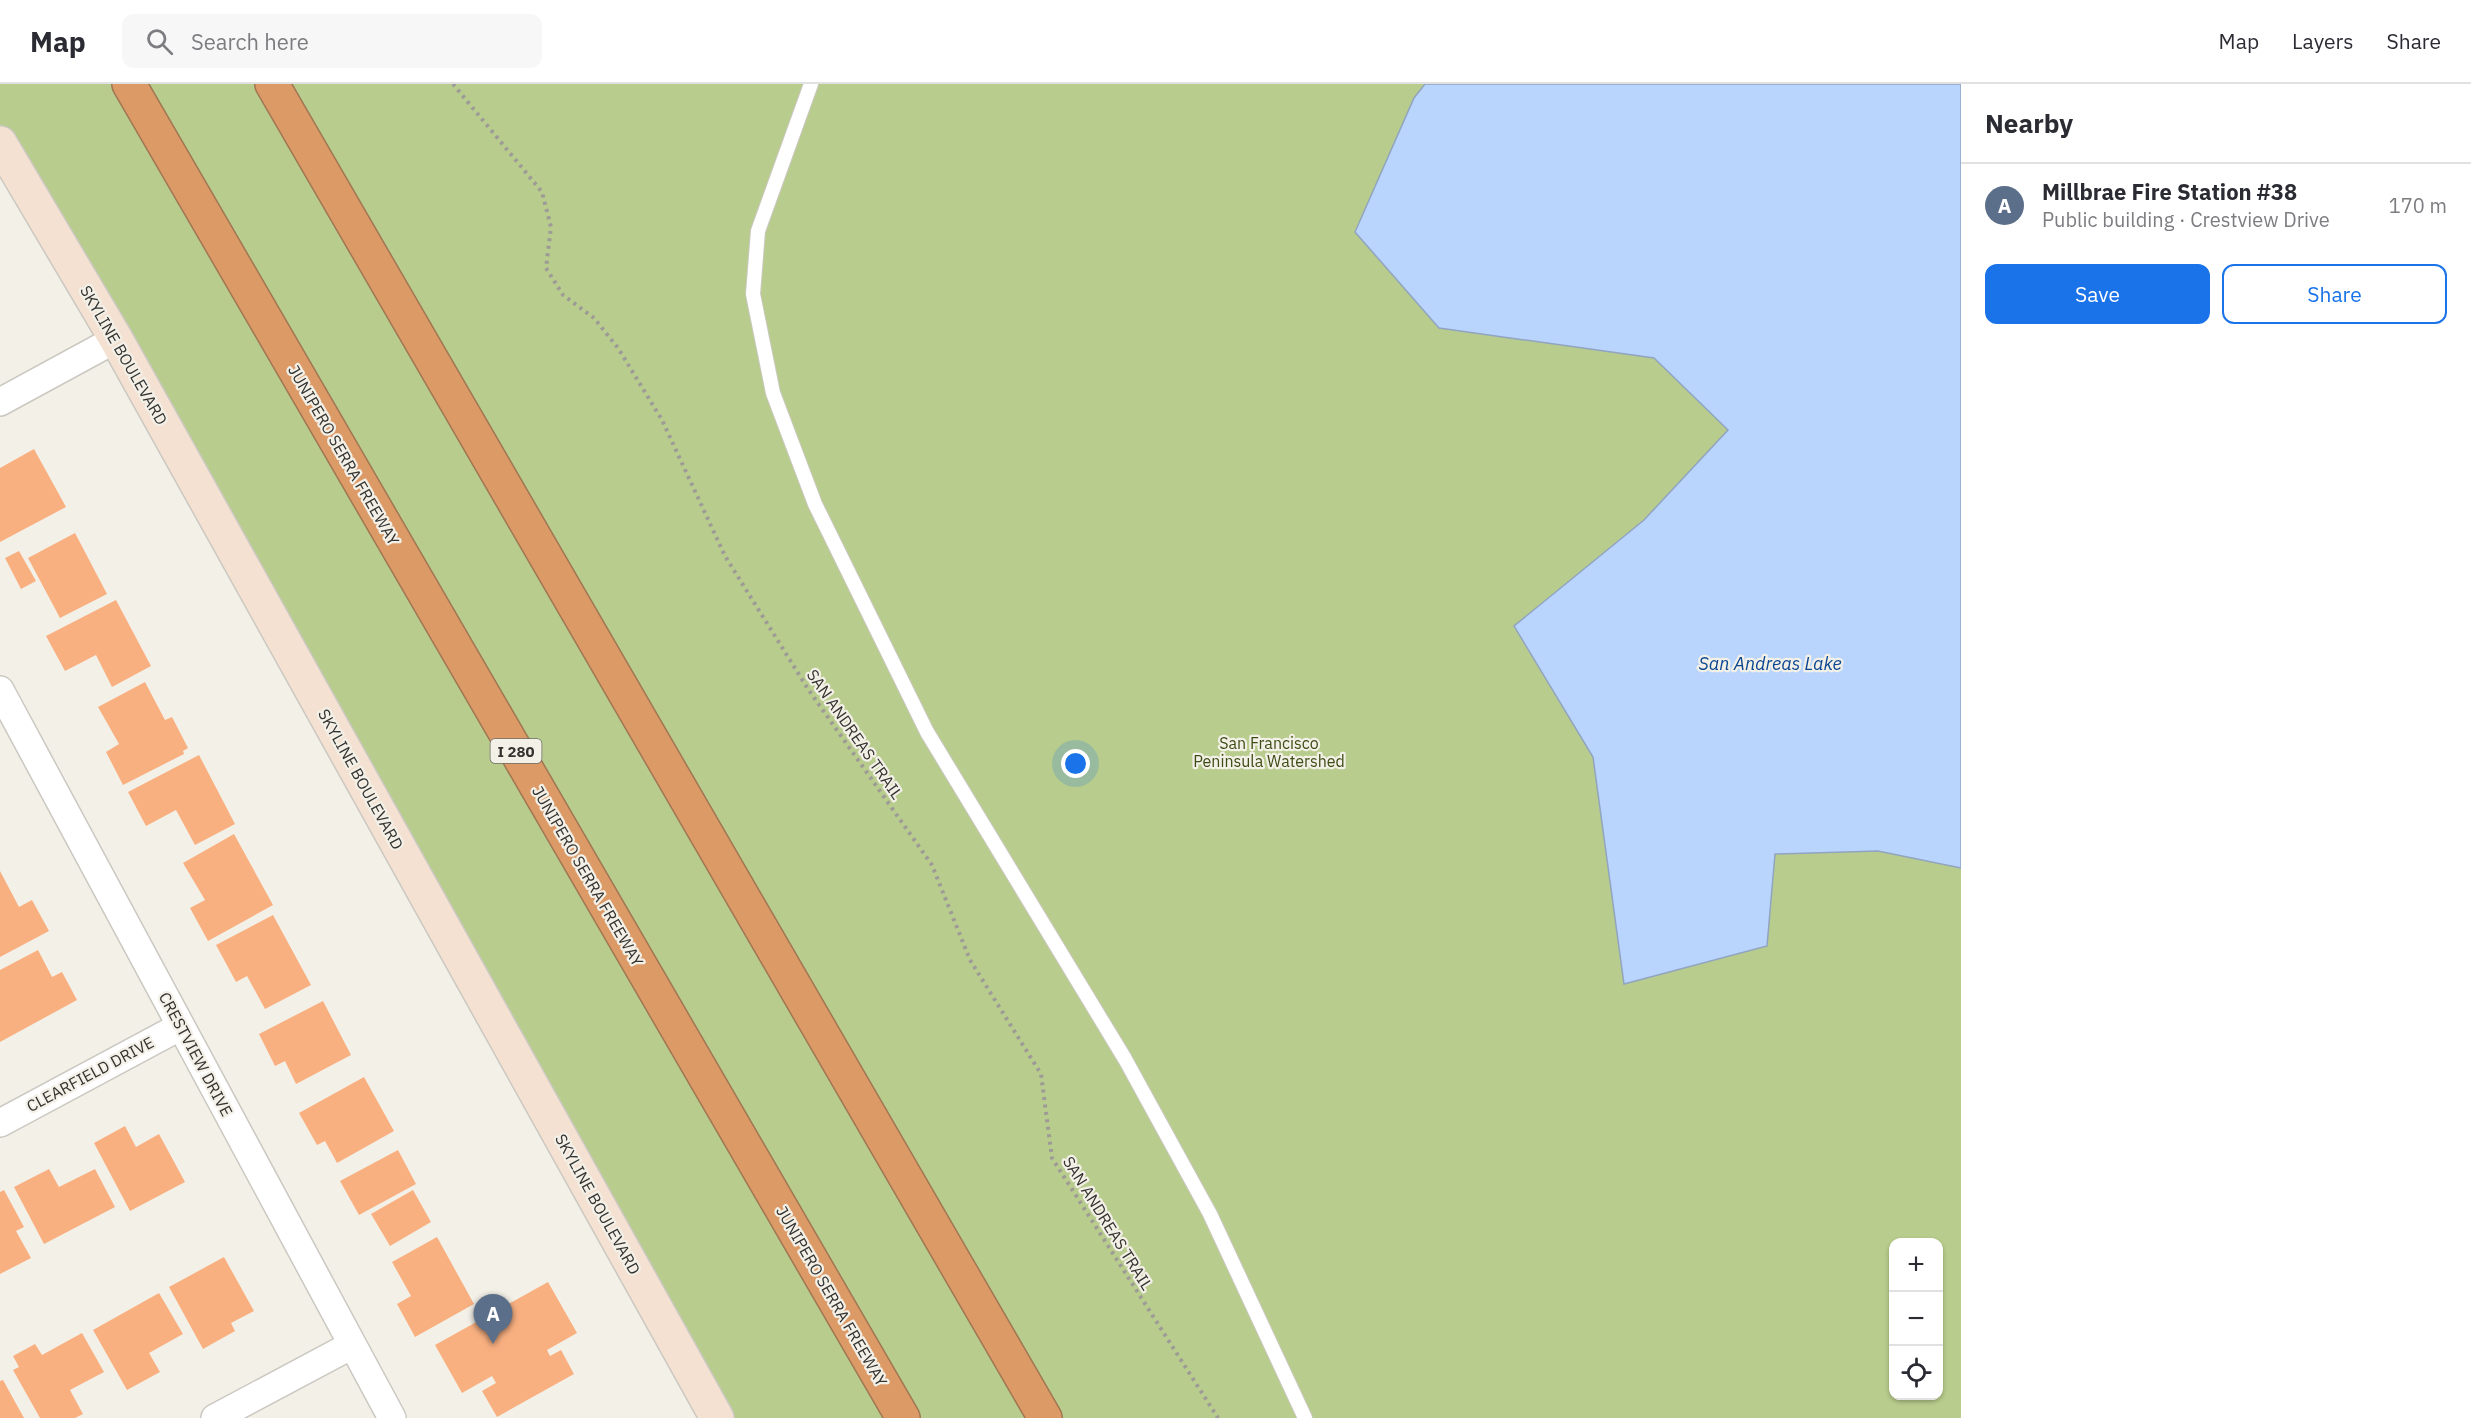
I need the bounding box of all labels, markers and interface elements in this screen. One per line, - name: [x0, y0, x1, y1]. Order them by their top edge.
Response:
- search box: [122, 14, 542, 68]
- text: Map: [30, 23, 86, 60]
- icon: search: [143, 25, 176, 58]
- text: Search here: [191, 27, 309, 56]
- text: Map: [2219, 27, 2259, 55]
- text: Layers: [2292, 27, 2354, 55]
- text: Share: [2387, 27, 2441, 55]
- text: Nearby: [1985, 106, 2073, 140]
- text: Millbrae Fire Station #38: [2042, 177, 2297, 206]
- text: A: [1998, 192, 2011, 219]
- text: 170 m: [2389, 192, 2447, 219]
- text: Public building · Crestview Drive: [2042, 206, 2330, 233]
- button: Save: [1985, 264, 2210, 324]
- button: Share: [2222, 264, 2447, 324]
- street label: SKYLINE BOULEVARD: [76, 282, 172, 428]
- street label: JUNIPERO SERRA FREEWAY: [284, 361, 404, 549]
- water label: San Andreas Lake: [1698, 652, 1842, 675]
- street label: SAN ANDREAS TRAIL: [803, 665, 907, 803]
- street label: SKYLINE BOULEVARD: [314, 705, 408, 853]
- park label: San Francisco Peninsula Watershed: [1193, 733, 1345, 771]
- road number: I 280: [490, 739, 542, 763]
- your location: [1061, 749, 1090, 778]
- street label: JUNIPERO SERRA FREEWAY: [528, 782, 648, 970]
- street label: CRESTVIEW DRIVE: [155, 988, 237, 1120]
- street label: CLEARFIELD DRIVE: [23, 1032, 157, 1116]
- street label: SKYLINE BOULEVARD: [551, 1130, 645, 1278]
- street label: SAN ANDREAS TRAIL: [1059, 1152, 1157, 1294]
- street label: JUNIPERO SERRA FREEWAY: [772, 1202, 892, 1390]
- map controls: [1889, 1238, 1943, 1400]
- button: +: [1889, 1238, 1943, 1292]
- button: −: [1889, 1292, 1943, 1346]
- pin: A: [474, 1294, 512, 1344]
- button: locate: [1889, 1346, 1943, 1400]

